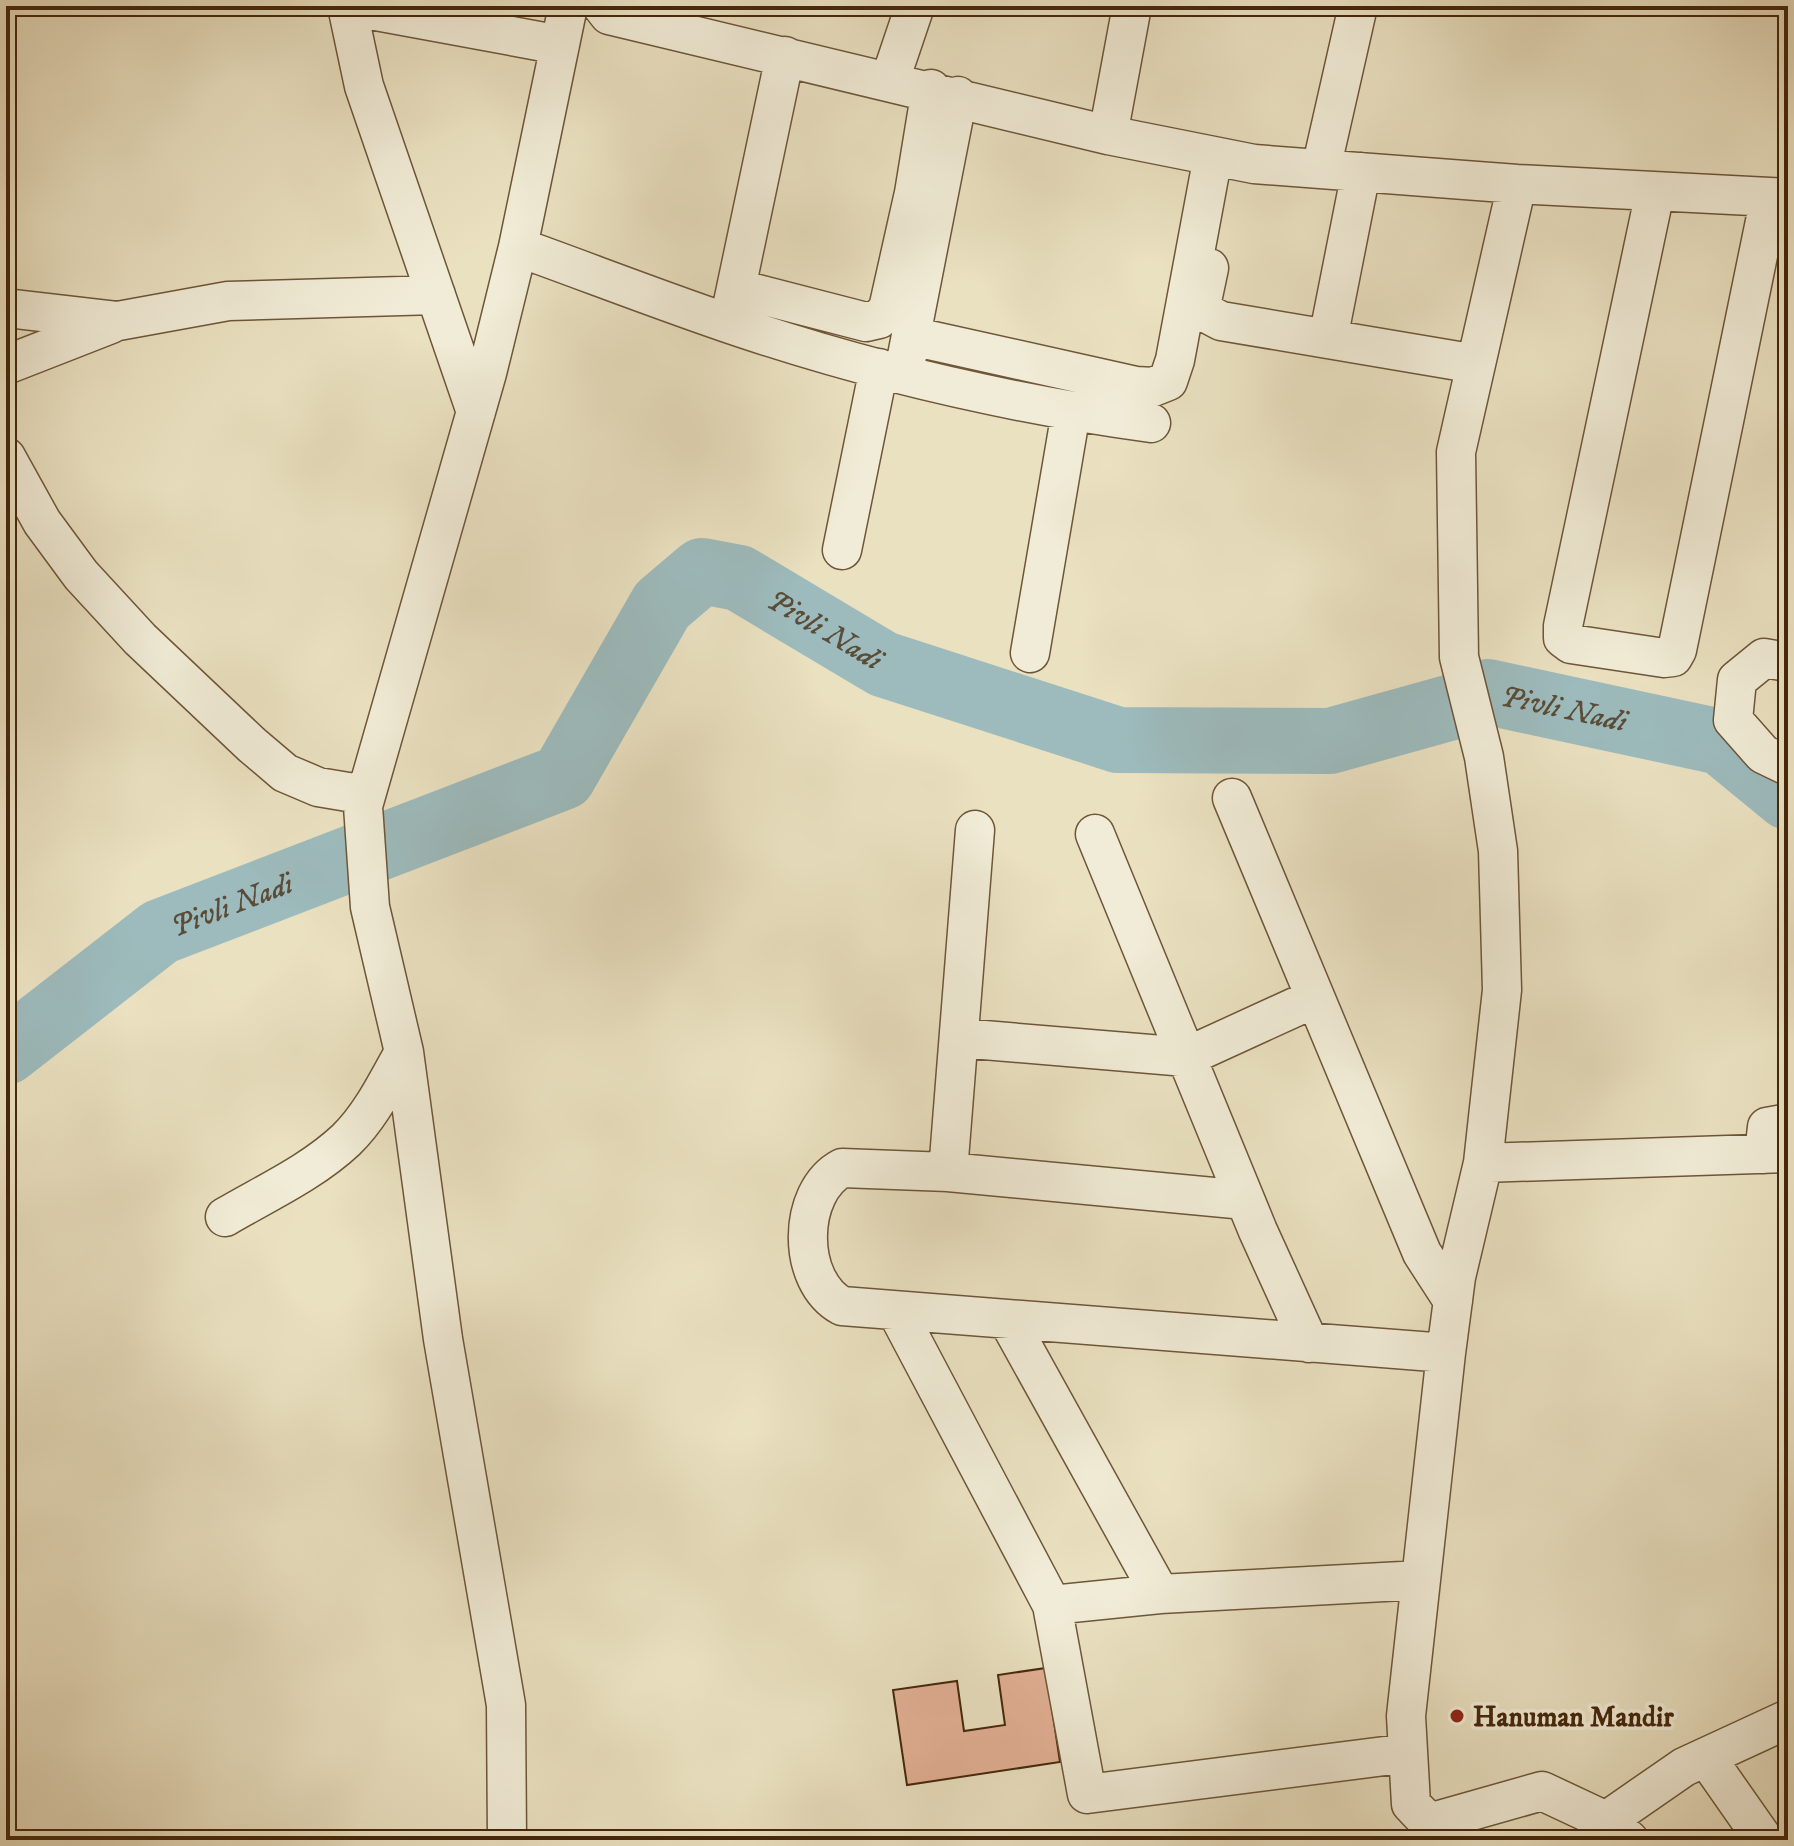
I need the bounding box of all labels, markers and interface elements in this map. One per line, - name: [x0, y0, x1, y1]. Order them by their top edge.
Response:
- water label: Pivli Nadi: [760, 582, 891, 680]
- water label: Pivli Nadi: [1497, 678, 1632, 742]
- water label: Pivli Nadi: [166, 865, 300, 946]
- place label: Hanuman Mandir: [1473, 1700, 1674, 1735]
- marker: Hanuman Mandir: [1448, 1707, 1466, 1725]

